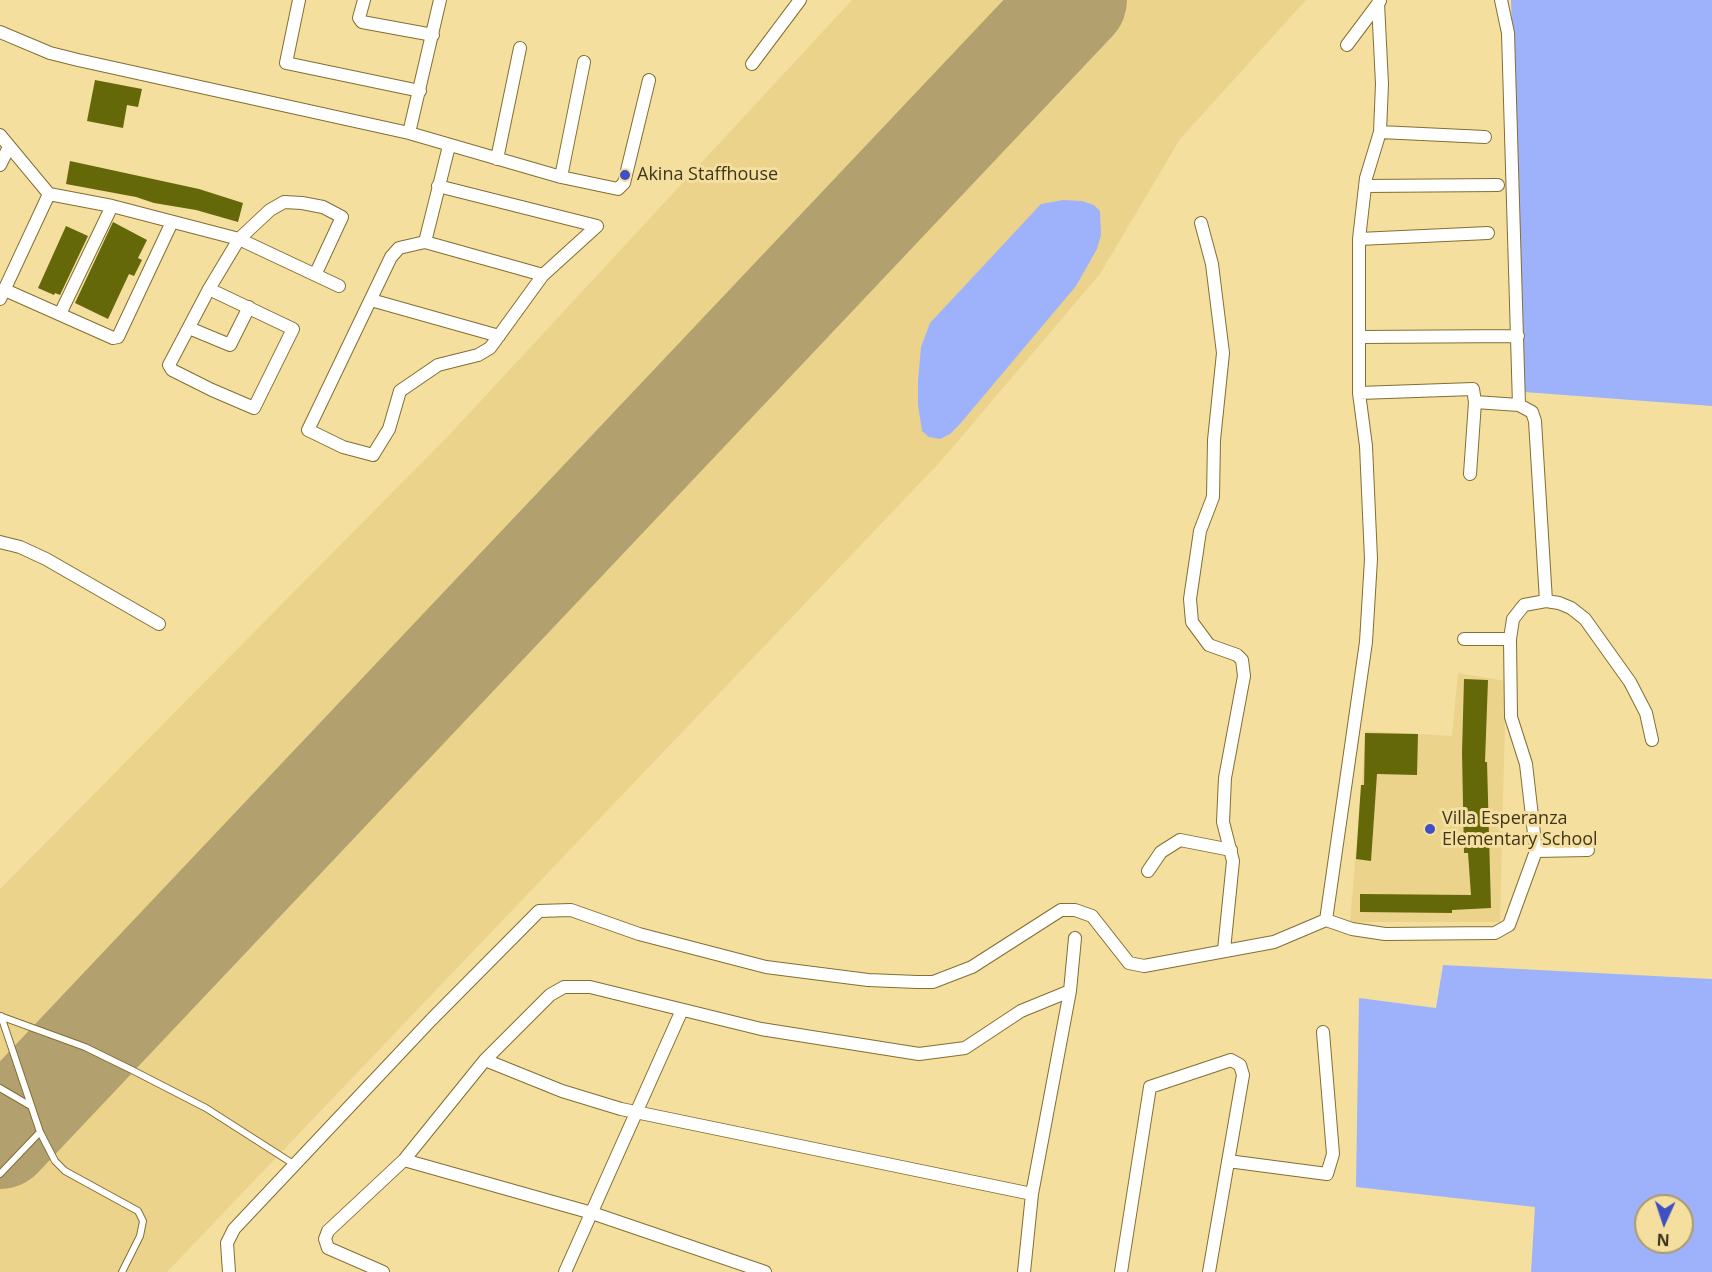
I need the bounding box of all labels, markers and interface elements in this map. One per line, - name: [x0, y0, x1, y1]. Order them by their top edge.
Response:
- place label: Akina Staffhouse: [637, 164, 778, 186]
- marker: Akina Staffhouse: [618, 168, 632, 182]
- place label: Villa Esperanza Elementary School: [1442, 808, 1598, 850]
- marker: Villa Esperanza Elementary School: [1423, 822, 1437, 836]
- north arrow: [1634, 1194, 1694, 1254]
- text: N: [1656, 1229, 1670, 1251]

